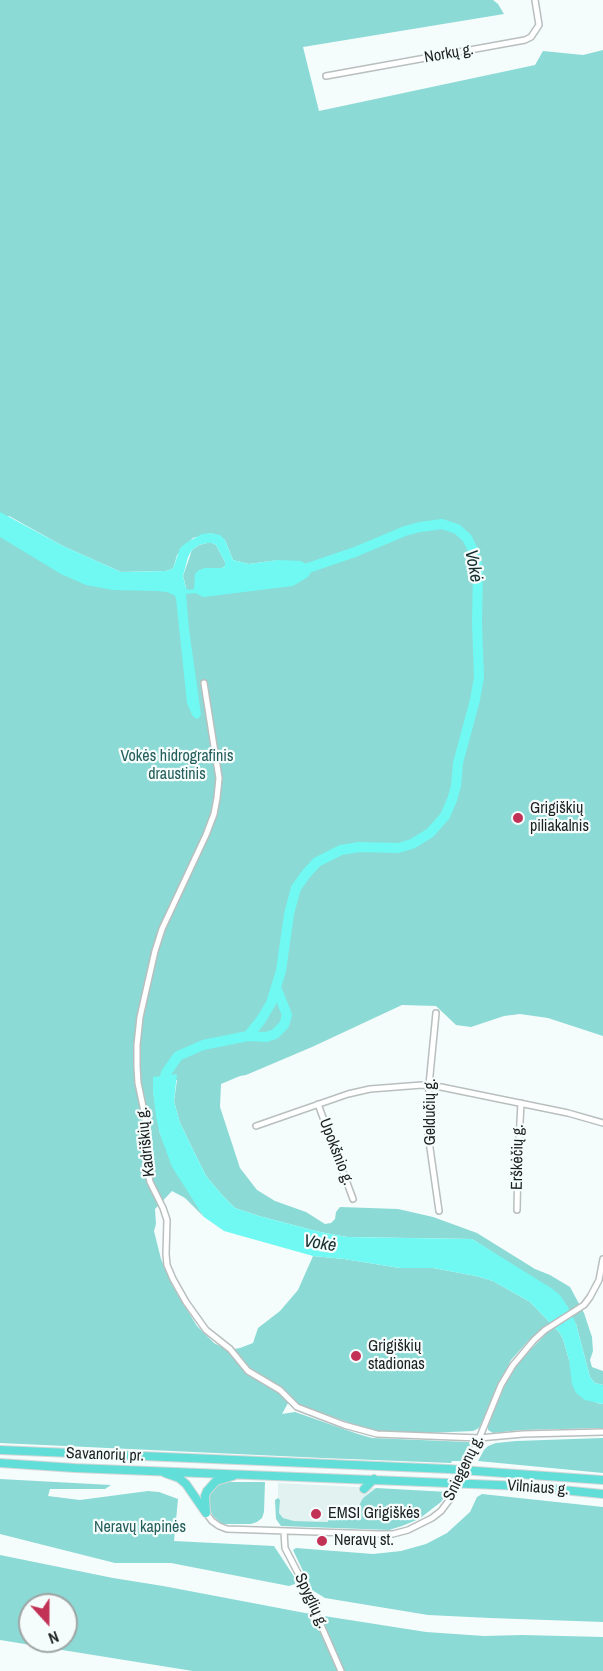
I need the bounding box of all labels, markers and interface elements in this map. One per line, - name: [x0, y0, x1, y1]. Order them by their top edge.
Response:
- street label: Norkų g.: [423, 40, 475, 68]
- water label: Vokė: [459, 548, 487, 584]
- park label: Vokės hidrografinis draustinis: [120, 747, 234, 785]
- place label: Grigiškių piliakalnis: [530, 799, 589, 837]
- marker: Grigiškių piliakalnis: [511, 811, 525, 825]
- street label: Geldučių g.: [421, 1078, 441, 1146]
- street label: Kadriškių g.: [133, 1106, 159, 1178]
- street label: Upokšnio g.: [314, 1116, 358, 1188]
- street label: Erškėčių g.: [508, 1124, 528, 1190]
- water label: Vokė: [302, 1231, 338, 1257]
- place label: Grigiškių stadionas: [368, 1337, 425, 1375]
- marker: Grigiškių stadionas: [349, 1349, 363, 1363]
- street label: Sniegenų g.: [440, 1432, 488, 1504]
- street label: Savanorių pr.: [66, 1444, 144, 1466]
- street label: Vilniaus g.: [507, 1476, 569, 1500]
- place label: EMSI Grigiškės: [328, 1504, 420, 1524]
- marker: EMSI Grigiškės: [309, 1507, 323, 1521]
- park label: Neravų kapinės: [94, 1518, 186, 1538]
- place label: Neravų st.: [334, 1531, 394, 1551]
- marker: Neravų st.: [315, 1534, 329, 1548]
- street label: Spyglių g.: [290, 1571, 332, 1631]
- north arrow: [18, 1593, 78, 1653]
- text: N: [45, 1626, 62, 1650]

